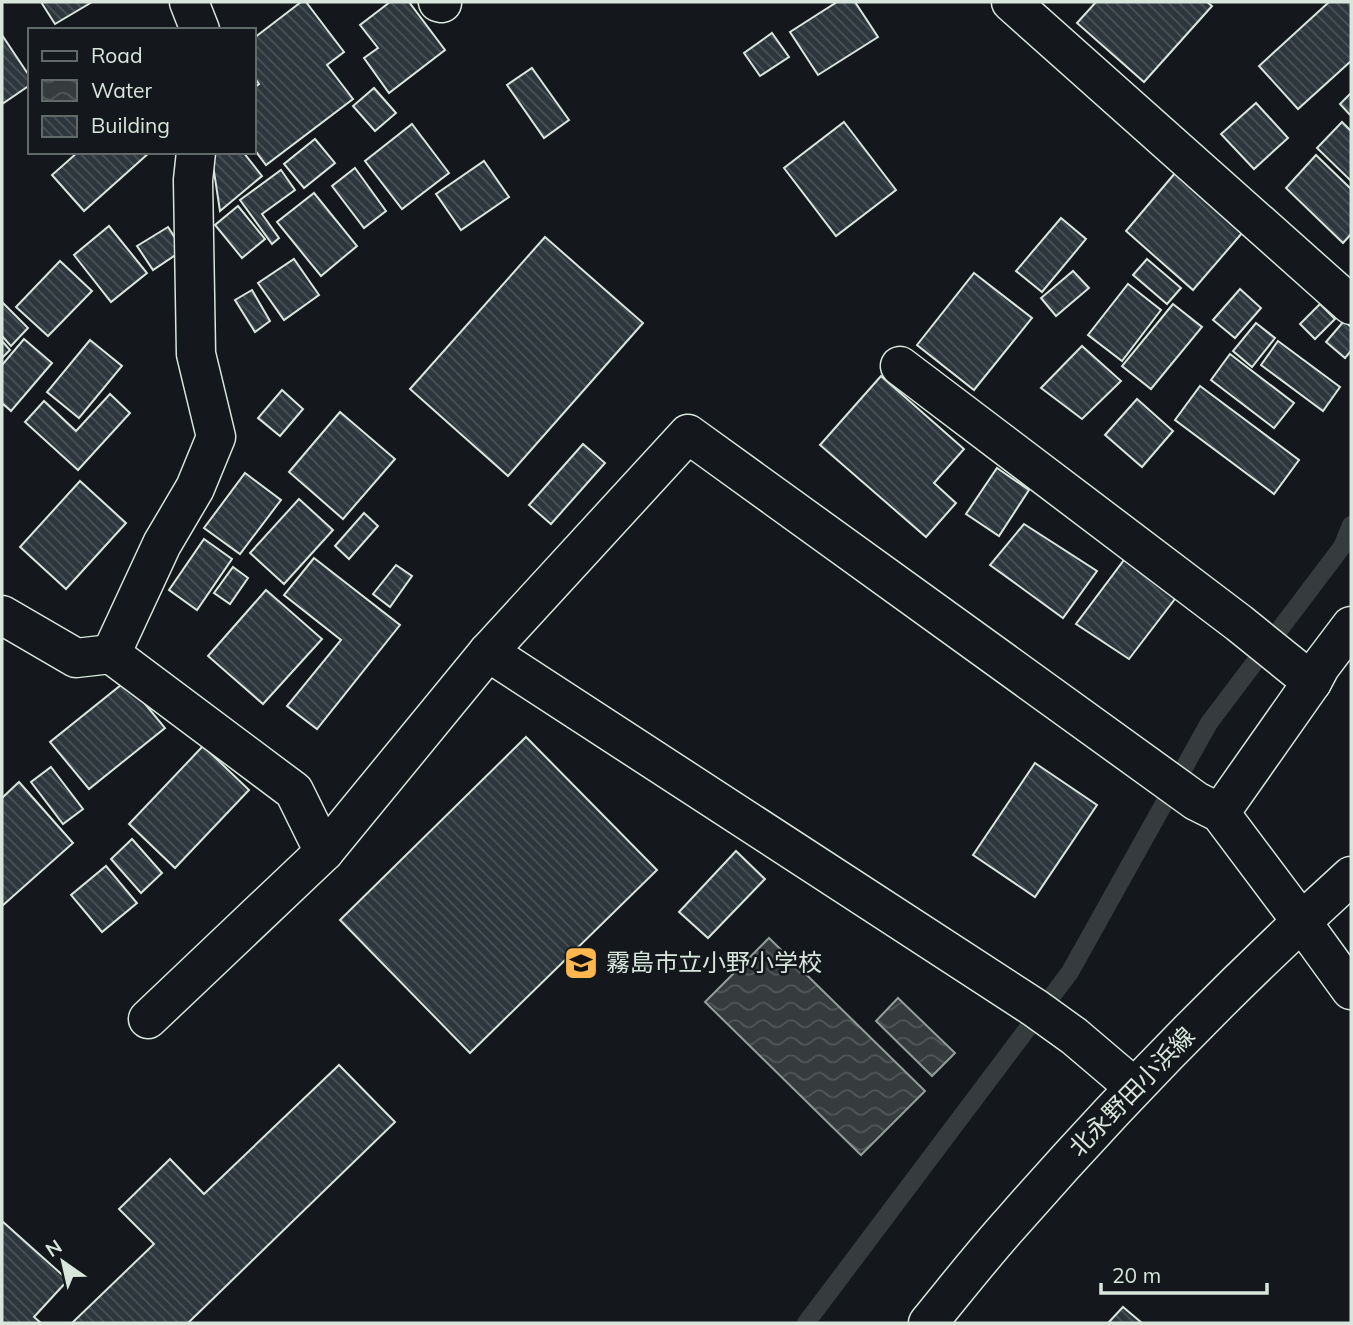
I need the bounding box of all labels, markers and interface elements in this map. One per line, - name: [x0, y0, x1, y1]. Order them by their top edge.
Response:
- legend: [28, 28, 256, 154]
- text: Road: [91, 42, 142, 68]
- text: Water: [91, 77, 152, 103]
- text: Building: [91, 112, 170, 138]
- school or university icon: 霧島市立小野小学校: [562, 944, 600, 982]
- place label: 霧島市立小野小学校: [606, 947, 822, 977]
- street label: 北永野田小浜線: [1062, 1020, 1200, 1162]
- north arrow: [28, 1227, 98, 1297]
- text: N: [41, 1234, 66, 1262]
- scale bar: [1101, 1252, 1267, 1296]
- text: 20 m: [1112, 1262, 1161, 1288]

